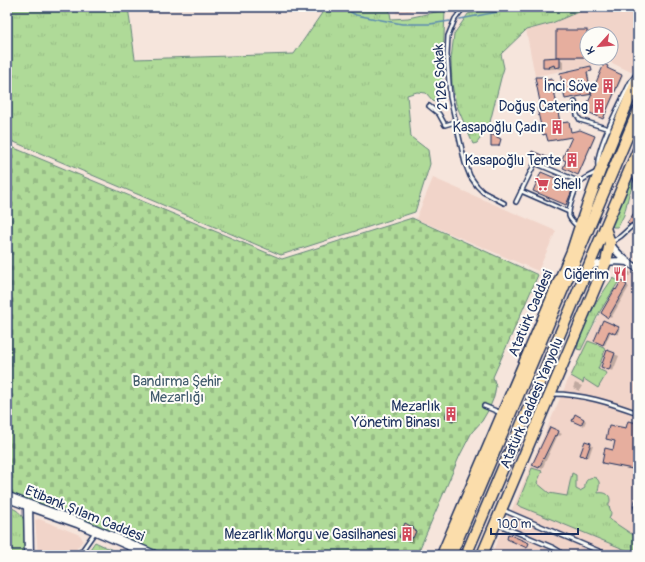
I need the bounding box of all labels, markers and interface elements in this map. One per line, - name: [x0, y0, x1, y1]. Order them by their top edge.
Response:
- north arrow: [579, 26, 619, 66]
- street label: 2126 Sokak: [430, 43, 451, 111]
- text: K: [583, 44, 598, 56]
- place label: İnci Söve: [543, 78, 597, 95]
- building icon: İnci Söve: [600, 78, 616, 94]
- place label: Doğuş Catering: [498, 98, 588, 115]
- building icon: Doğuş Catering: [591, 98, 607, 114]
- place label: Kasapoğlu Çadır: [453, 119, 546, 136]
- building icon: Kasapoğlu Çadır: [549, 119, 565, 135]
- place label: Kasapoğlu Tente: [465, 152, 561, 169]
- building icon: Kasapoğlu Tente: [564, 152, 580, 168]
- supermarket icon: Shell: [534, 176, 550, 192]
- place label: Shell: [553, 176, 581, 193]
- place label: Ciğerim: [564, 266, 609, 283]
- restaurant icon: Ciğerim: [612, 266, 628, 282]
- street label: Atatürk Caddesi: [505, 267, 557, 359]
- street label: Atatürk Caddesi Yanyolu: [496, 335, 567, 471]
- park label: Bandırma Şehir Mezarlığı: [133, 373, 221, 406]
- place label: Mezarlık Yönetim Binası: [350, 398, 440, 431]
- building icon: Mezarlık Yönetim Binası: [443, 406, 459, 422]
- street label: Etibank Şılam Caddesi: [23, 482, 147, 545]
- scale bar: [491, 510, 578, 536]
- text: 100 m: [497, 517, 532, 532]
- place label: Mezarlık Morgu ve Gasilhanesi: [224, 526, 397, 543]
- building icon: Mezarlık Morgu ve Gasilhanesi: [399, 526, 415, 542]

